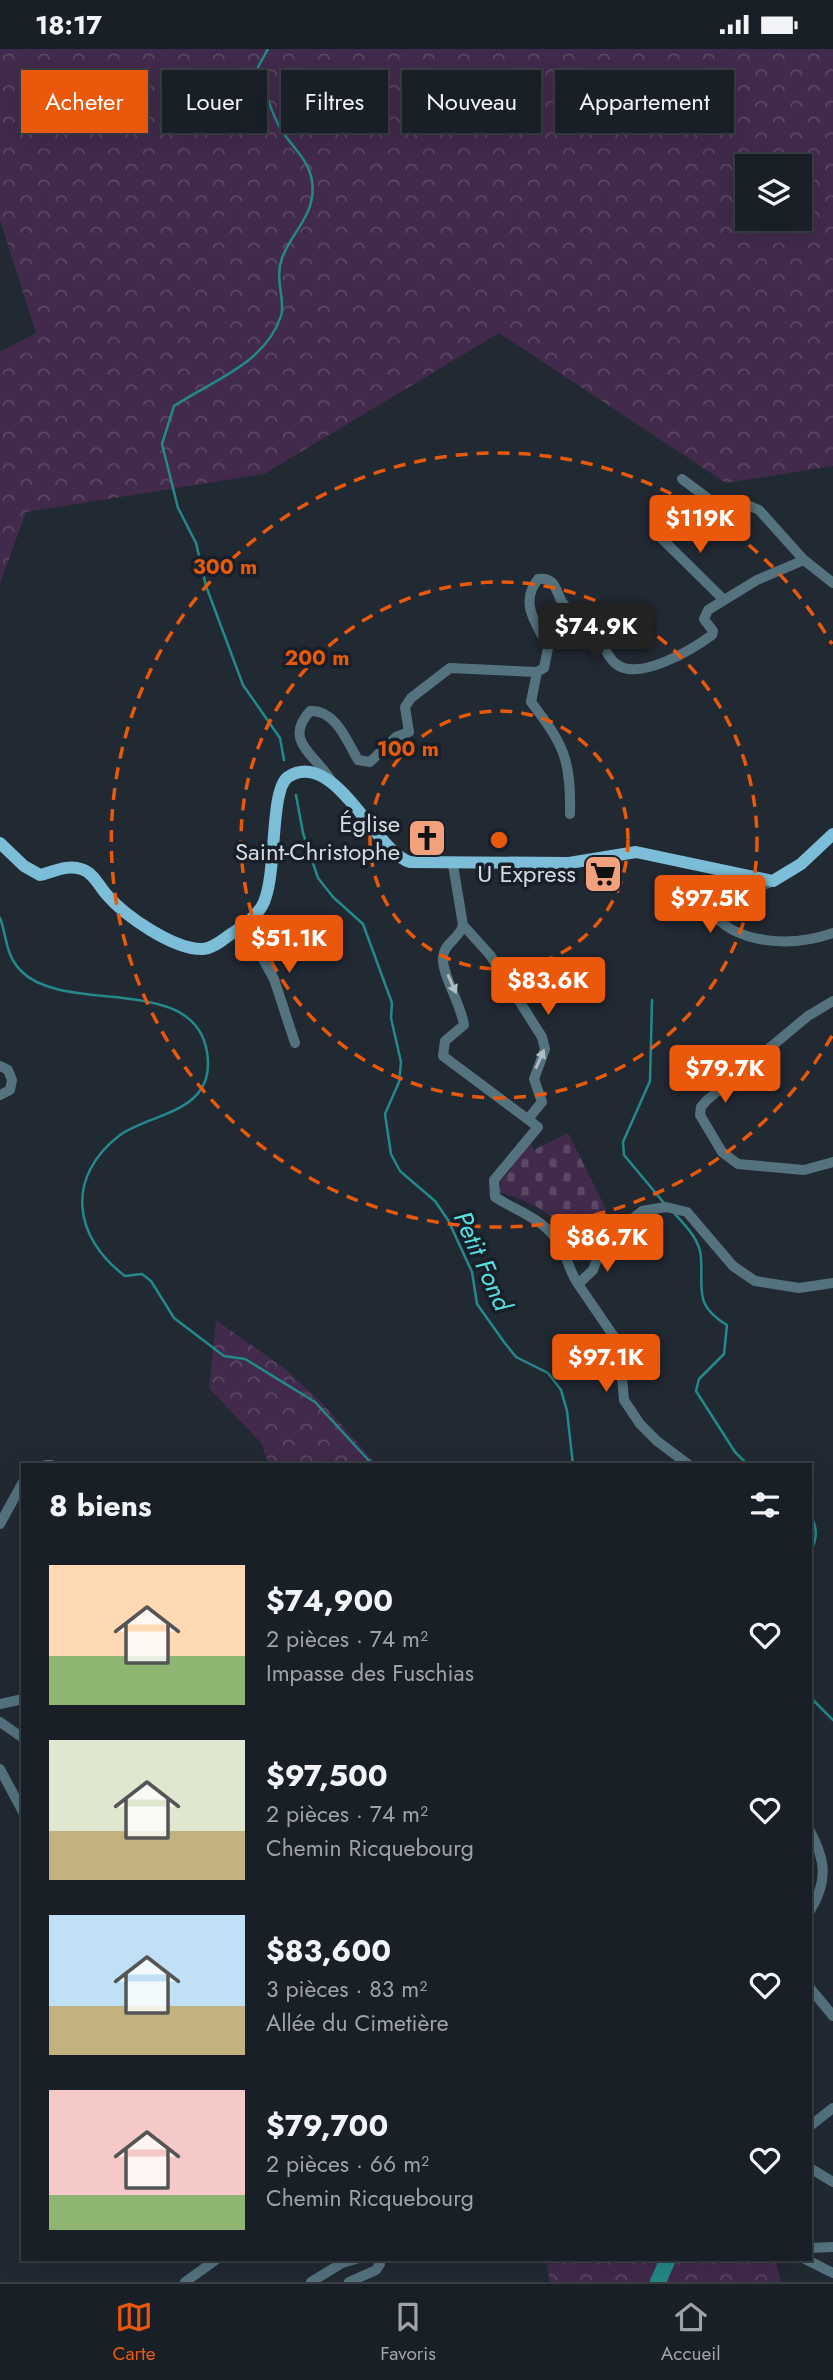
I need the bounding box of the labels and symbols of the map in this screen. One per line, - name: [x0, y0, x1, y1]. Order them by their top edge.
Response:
- pin: $119K: [651, 496, 749, 555]
- text: 300 m: [193, 552, 257, 582]
- pin: $74.9K: [539, 603, 653, 663]
- text: 200 m: [284, 643, 350, 673]
- text: 100 m: [377, 734, 439, 764]
- place label: Église Saint-Christophe: [235, 806, 400, 869]
- church icon: Église Saint-Christophe: [406, 817, 448, 859]
- centre of rings: [487, 828, 511, 852]
- supermarket icon: U Express: [582, 853, 624, 895]
- place label: U Express: [477, 856, 576, 891]
- pin: $97.5K: [653, 875, 767, 935]
- pin: $51.1K: [232, 915, 346, 975]
- pin: $83.6K: [491, 957, 605, 1017]
- one-way arrow: [446, 974, 458, 994]
- pin: $79.7K: [668, 1045, 782, 1105]
- one-way arrow: [534, 1048, 545, 1069]
- water label: Petit Fond: [444, 1205, 523, 1319]
- pin: $86.7K: [550, 1215, 664, 1274]
- pin: $97.1K: [549, 1335, 663, 1394]

